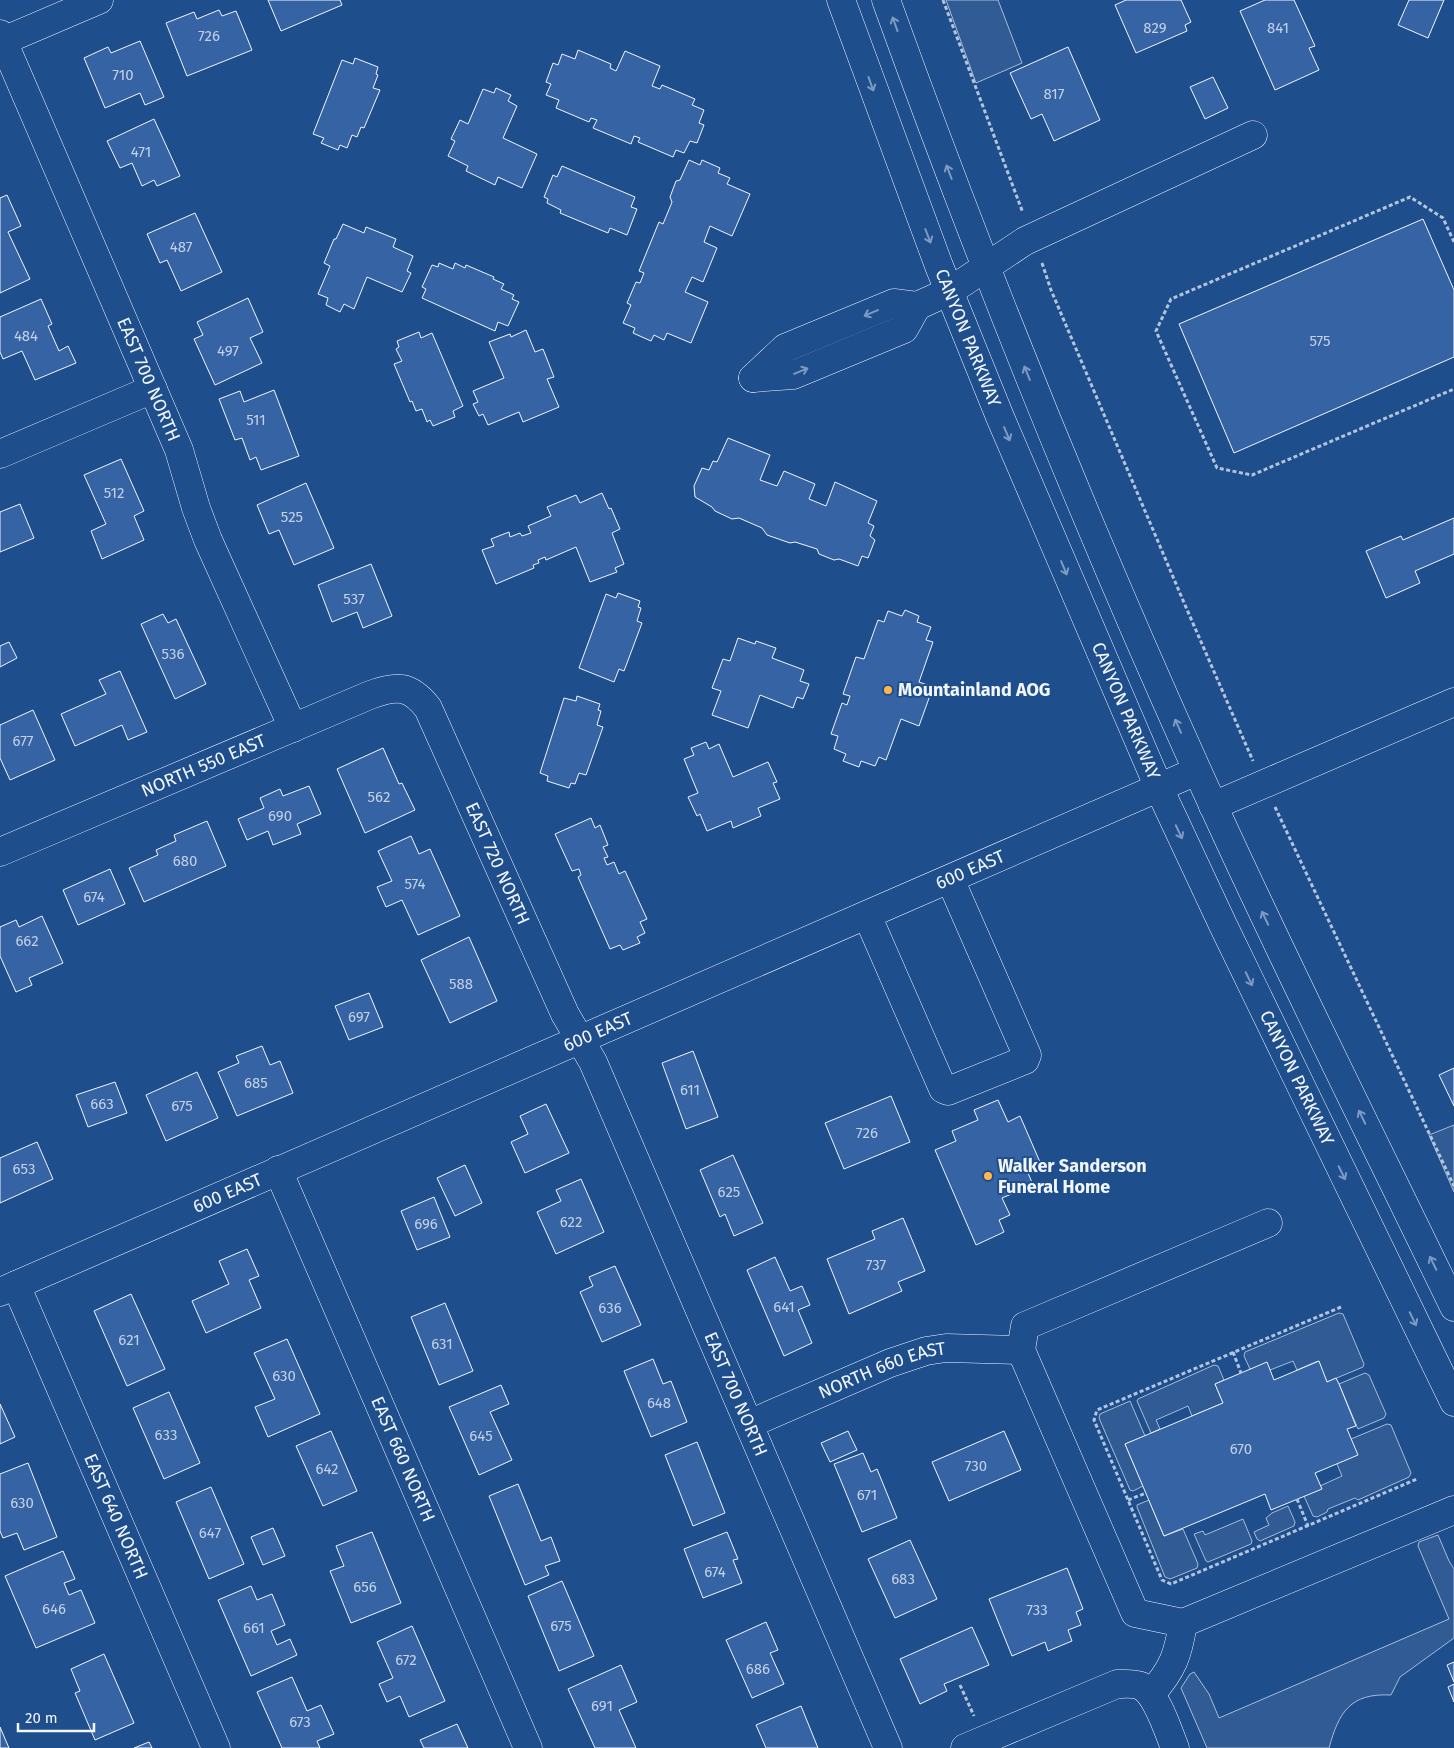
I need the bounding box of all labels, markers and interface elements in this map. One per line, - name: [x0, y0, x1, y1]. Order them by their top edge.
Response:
- one-way arrow: [890, 16, 899, 32]
- house number: 829: [1143, 19, 1167, 37]
- house number: 841: [1267, 19, 1289, 37]
- house number: 726: [198, 27, 220, 45]
- house number: 710: [112, 66, 134, 84]
- one-way arrow: [867, 76, 877, 92]
- house number: 817: [1044, 85, 1065, 103]
- house number: 471: [131, 143, 151, 161]
- one-way arrow: [944, 165, 953, 180]
- one-way arrow: [924, 228, 933, 243]
- house number: 487: [170, 238, 193, 256]
- street label: CANYON PARKWAY: [930, 266, 1006, 410]
- one-way arrow: [864, 309, 879, 318]
- street label: EAST 700 NORTH: [112, 314, 185, 445]
- house number: 484: [14, 327, 38, 345]
- house number: 575: [1309, 332, 1331, 350]
- house number: 497: [217, 342, 239, 360]
- one-way arrow: [793, 366, 808, 376]
- one-way arrow: [1022, 366, 1032, 381]
- house number: 511: [246, 411, 266, 429]
- one-way arrow: [1004, 426, 1013, 441]
- house number: 512: [104, 484, 124, 502]
- house number: 525: [281, 508, 303, 526]
- one-way arrow: [1060, 560, 1070, 575]
- house number: 537: [343, 590, 365, 608]
- street label: CANYON PARKWAY: [1087, 639, 1165, 783]
- house number: 536: [162, 645, 184, 663]
- place label: Mountainland AOG: [898, 679, 1050, 701]
- marker: Mountainland AOG: [882, 684, 894, 696]
- one-way arrow: [1172, 719, 1182, 734]
- street label: NORTH 550 EAST: [138, 729, 270, 802]
- house number: 677: [13, 732, 34, 750]
- house number: 562: [368, 788, 390, 806]
- street label: EAST 720 NORTH: [461, 799, 535, 928]
- house number: 690: [268, 807, 292, 825]
- one-way arrow: [1175, 824, 1185, 839]
- street label: 600 EAST: [932, 845, 1009, 894]
- house number: 680: [173, 852, 197, 870]
- house number: 574: [404, 875, 426, 893]
- house number: 674: [83, 888, 105, 906]
- one-way arrow: [1260, 911, 1270, 926]
- house number: 662: [15, 932, 39, 950]
- one-way arrow: [1244, 971, 1254, 986]
- house number: 588: [449, 975, 473, 993]
- street label: 600 EAST: [560, 1007, 636, 1056]
- street label: CANYON PARKWAY: [1255, 1007, 1339, 1149]
- house number: 697: [348, 1008, 370, 1026]
- house number: 685: [244, 1074, 268, 1092]
- house number: 611: [680, 1081, 700, 1099]
- house number: 663: [90, 1095, 114, 1113]
- house number: 675: [171, 1097, 193, 1115]
- one-way arrow: [1357, 1109, 1367, 1124]
- house number: 726: [856, 1124, 878, 1142]
- place label: Walker Sanderson Funeral Home: [998, 1155, 1147, 1198]
- house number: 653: [13, 1160, 35, 1178]
- one-way arrow: [1338, 1165, 1347, 1180]
- street label: 600 EAST: [189, 1168, 266, 1218]
- marker: Walker Sanderson Funeral Home: [982, 1170, 994, 1182]
- house number: 625: [718, 1183, 740, 1201]
- house number: 622: [560, 1213, 582, 1231]
- house number: 696: [414, 1215, 438, 1233]
- house number: 737: [866, 1256, 887, 1274]
- one-way arrow: [1428, 1256, 1437, 1271]
- house number: 641: [773, 1298, 795, 1316]
- house number: 636: [598, 1299, 622, 1317]
- one-way arrow: [1409, 1311, 1419, 1326]
- street label: EAST 700 NORTH: [699, 1329, 772, 1459]
- house number: 621: [118, 1331, 140, 1349]
- house number: 631: [431, 1335, 453, 1353]
- street label: NORTH 660 EAST: [815, 1337, 948, 1404]
- house number: 630: [272, 1367, 296, 1385]
- street label: EAST 660 NORTH: [366, 1393, 440, 1525]
- house number: 648: [647, 1394, 671, 1412]
- house number: 633: [155, 1426, 177, 1444]
- house number: 645: [469, 1427, 493, 1445]
- house number: 670: [1230, 1440, 1252, 1458]
- street label: EAST 640 NORTH: [79, 1450, 153, 1582]
- house number: 730: [965, 1457, 987, 1475]
- house number: 642: [315, 1460, 339, 1478]
- house number: 671: [857, 1486, 877, 1504]
- house number: 630: [10, 1494, 34, 1512]
- house number: 647: [199, 1524, 221, 1542]
- house number: 674: [704, 1563, 726, 1581]
- house number: 683: [891, 1570, 915, 1588]
- house number: 656: [353, 1578, 377, 1596]
- house number: 646: [42, 1600, 66, 1618]
- house number: 733: [1026, 1601, 1048, 1619]
- house number: 675: [550, 1617, 572, 1635]
- house number: 661: [243, 1619, 265, 1637]
- house number: 672: [395, 1651, 417, 1669]
- house number: 686: [746, 1660, 770, 1678]
- house number: 691: [591, 1697, 613, 1715]
- scale bar: [18, 1700, 94, 1732]
- text: 20 m: [25, 1709, 58, 1727]
- house number: 673: [289, 1713, 311, 1731]

